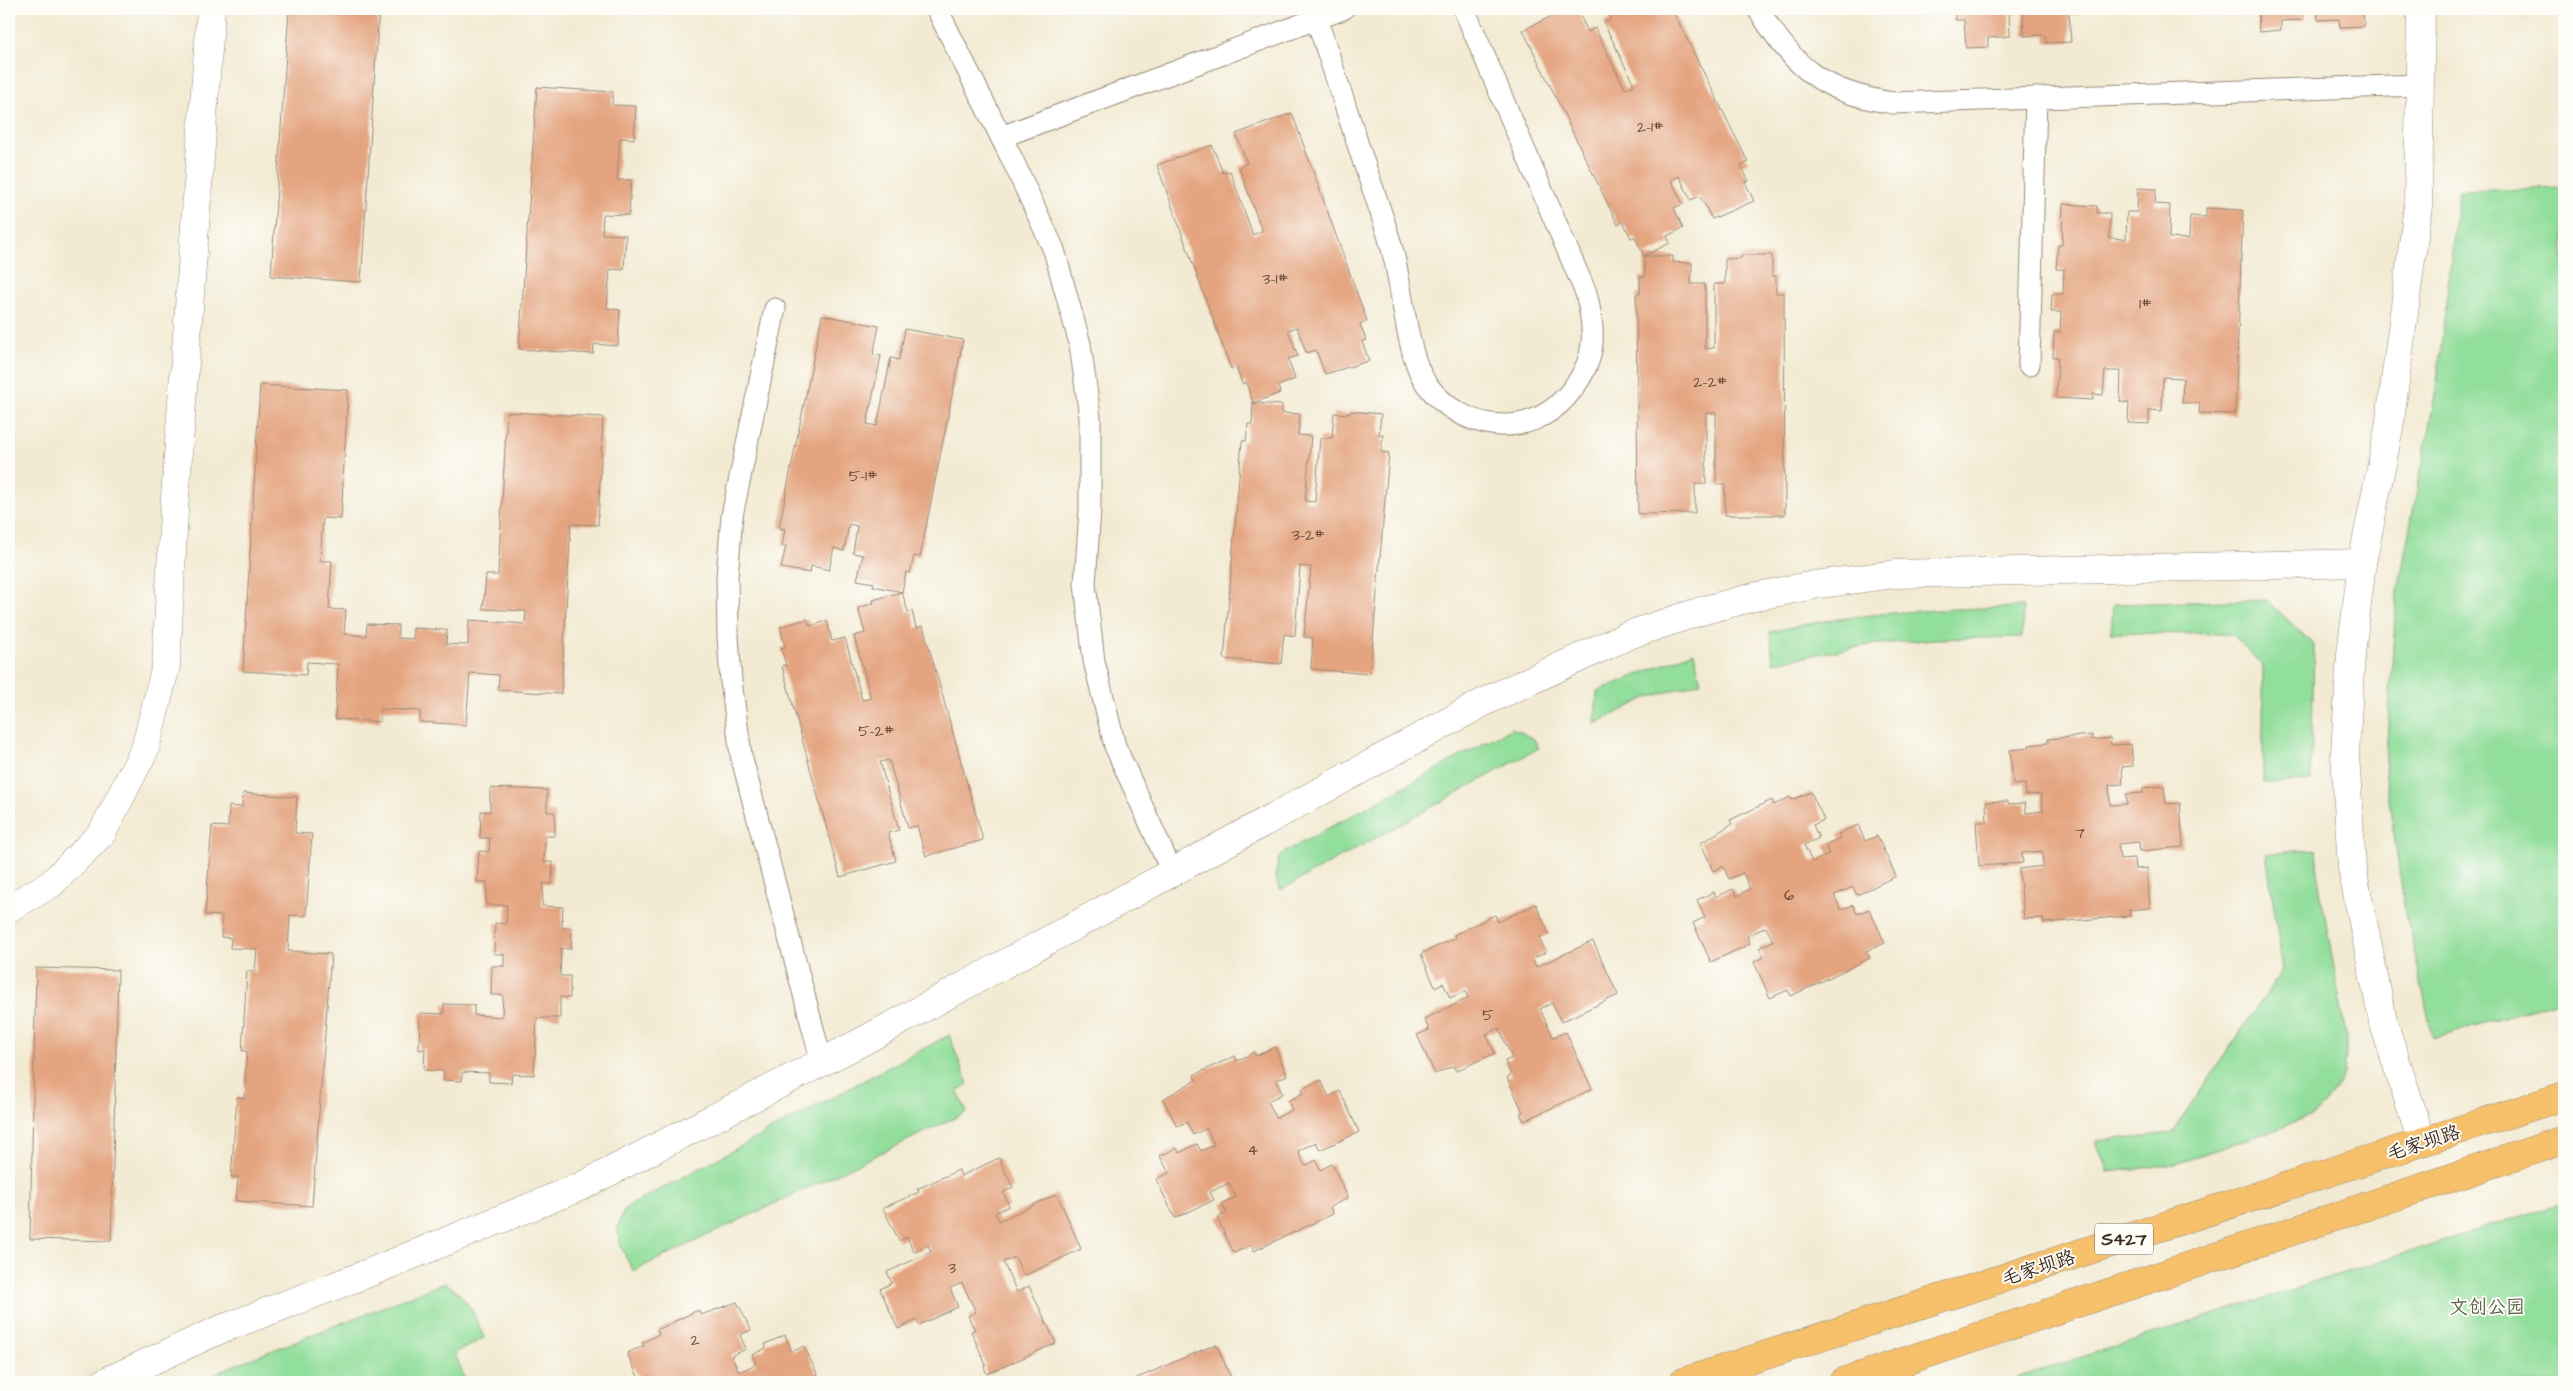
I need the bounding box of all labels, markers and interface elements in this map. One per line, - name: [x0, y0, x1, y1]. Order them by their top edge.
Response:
- house number: 2-1#: [1637, 116, 1664, 138]
- house number: 3-1#: [1262, 268, 1288, 290]
- house number: 1#: [2139, 293, 2152, 315]
- house number: 2-2#: [1693, 371, 1728, 393]
- house number: 5-1#: [849, 465, 878, 487]
- house number: 3-2#: [1292, 524, 1325, 546]
- house number: 5-2#: [858, 720, 895, 742]
- house number: 7: [2075, 822, 2085, 844]
- house number: 6: [1784, 884, 1794, 906]
- house number: 5: [1482, 1004, 1494, 1026]
- street label: 毛家坝路: [2383, 1119, 2464, 1168]
- house number: 4: [1248, 1139, 1259, 1161]
- road number: S427: [2095, 1224, 2153, 1254]
- street label: 毛家坝路: [1998, 1244, 2079, 1293]
- house number: 3: [948, 1257, 956, 1279]
- park label: 文创公园: [2449, 1294, 2525, 1321]
- house number: 2: [690, 1329, 700, 1351]

